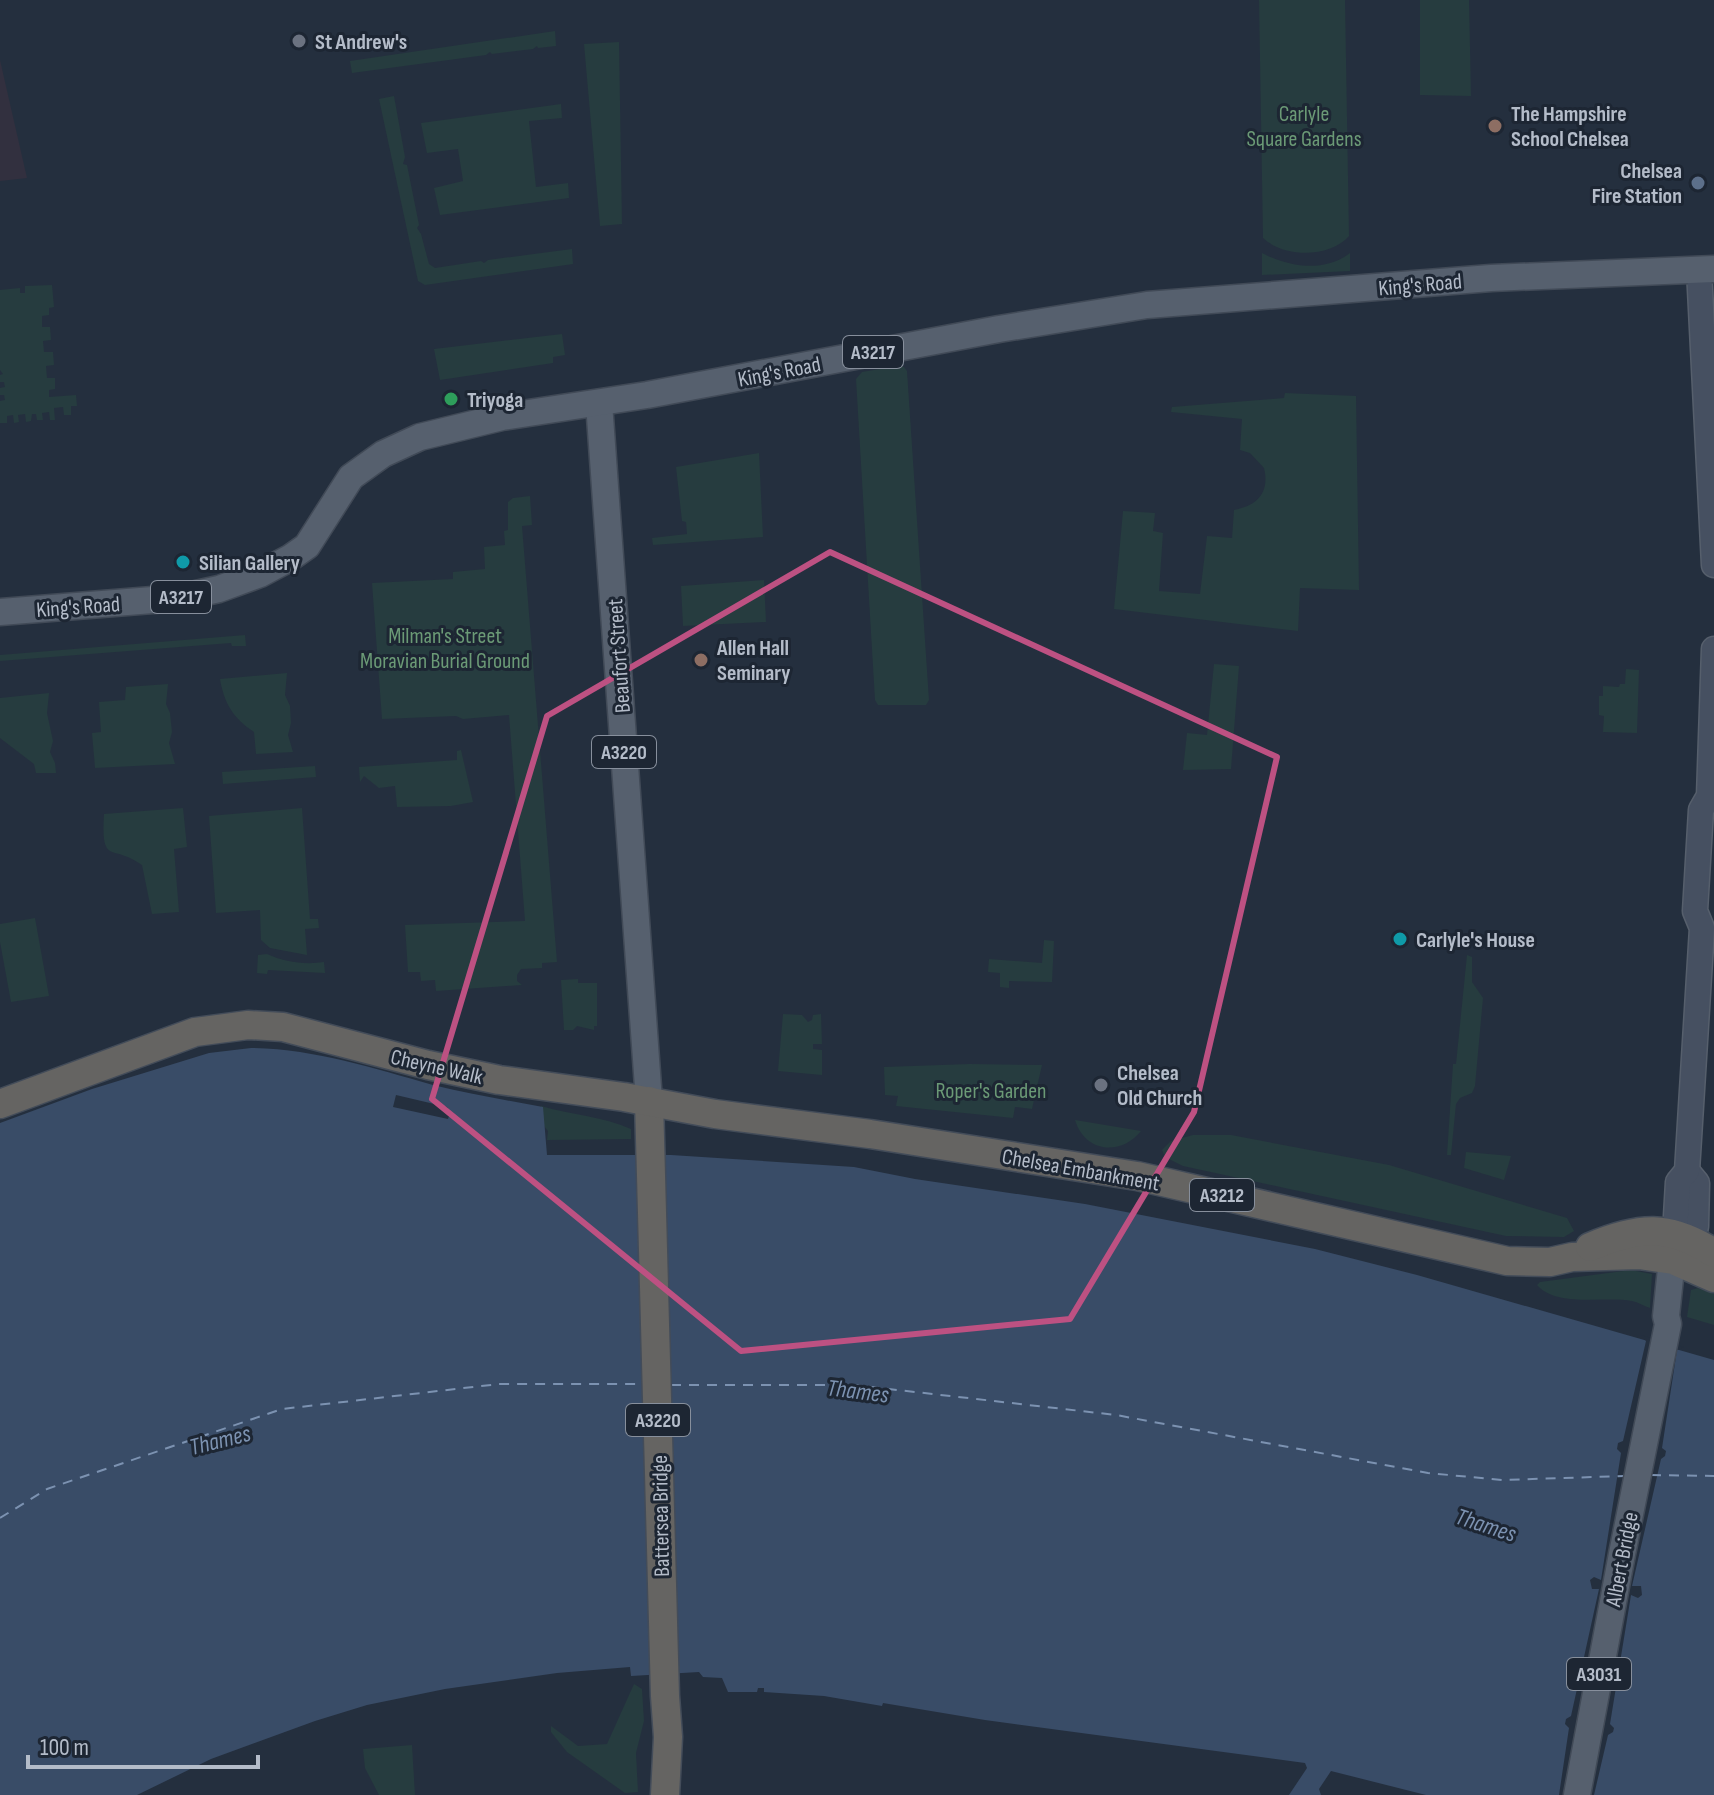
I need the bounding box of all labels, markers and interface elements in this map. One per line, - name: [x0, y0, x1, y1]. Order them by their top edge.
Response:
- place label: St Andrew's: [315, 29, 407, 56]
- marker: St Andrew's: [290, 32, 308, 50]
- park label: Carlyle Square Gardens: [1246, 101, 1362, 153]
- place label: The Hampshire School Chelsea: [1511, 101, 1629, 153]
- marker: The Hampshire School Chelsea: [1486, 117, 1504, 135]
- place label: Chelsea Fire Station: [1592, 158, 1682, 210]
- marker: Chelsea Fire Station: [1689, 174, 1707, 192]
- street label: King's Road: [1377, 268, 1463, 303]
- road number: A3217: [843, 336, 903, 368]
- street label: King's Road: [736, 351, 823, 394]
- place label: Triyoga: [467, 387, 523, 414]
- marker: Triyoga: [442, 390, 460, 408]
- place label: Silian Gallery: [199, 550, 300, 577]
- marker: Silian Gallery: [174, 553, 192, 571]
- road number: A3217: [151, 581, 211, 613]
- street label: King's Road: [35, 591, 121, 624]
- street label: Beaufort Street: [602, 598, 637, 714]
- park label: Milman's Street Moravian Burial Ground: [360, 623, 530, 675]
- place label: Allen Hall Seminary: [716, 635, 790, 687]
- marker: Allen Hall Seminary: [692, 651, 710, 669]
- road number: A3220: [592, 736, 656, 768]
- place label: Carlyle's House: [1416, 927, 1535, 954]
- marker: Carlyle's House: [1391, 930, 1409, 948]
- street label: Cheyne Walk: [388, 1044, 486, 1091]
- place label: Chelsea Old Church: [1117, 1060, 1202, 1112]
- marker: Chelsea Old Church: [1092, 1076, 1110, 1094]
- park label: Roper's Garden: [935, 1078, 1047, 1105]
- street label: Chelsea Embankment: [1000, 1143, 1162, 1198]
- road number: A3212: [1190, 1179, 1254, 1211]
- water label: Thames: [825, 1373, 891, 1410]
- road number: A3220: [626, 1404, 690, 1436]
- water label: Thames: [187, 1419, 254, 1462]
- street label: Battersea Bridge: [647, 1455, 676, 1577]
- water label: Thames: [1452, 1502, 1520, 1549]
- street label: Albert Bridge: [1600, 1510, 1645, 1610]
- road number: A3031: [1567, 1658, 1631, 1690]
- scale bar: [28, 1719, 258, 1769]
- text: 100 m: [40, 1733, 89, 1762]

